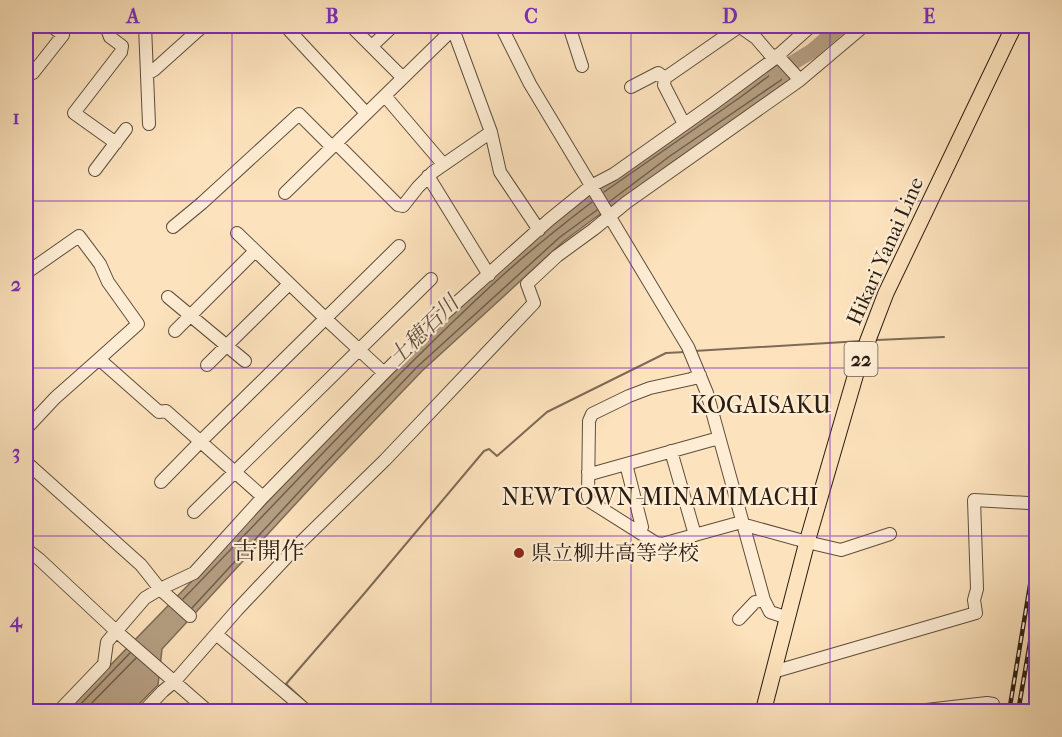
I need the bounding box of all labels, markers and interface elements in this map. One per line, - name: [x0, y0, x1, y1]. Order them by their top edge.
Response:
- text: A: [125, 5, 141, 28]
- text: B: [325, 5, 339, 28]
- text: C: [524, 5, 538, 28]
- text: D: [722, 5, 738, 28]
- text: E: [923, 5, 935, 28]
- text: 1: [12, 106, 20, 129]
- street label: Hikari Yanai Line: [842, 173, 928, 329]
- text: 2: [11, 273, 21, 296]
- water label: 土穂石川: [383, 289, 465, 371]
- road number: 22: [844, 342, 878, 376]
- district label: KOGAISAKU: [691, 391, 832, 419]
- text: 3: [12, 441, 20, 464]
- district label: NEWTOWN-MINAMIMACHI: [502, 483, 818, 511]
- district label: 古開作: [233, 537, 305, 565]
- place label: 県立柳井高等学校: [531, 541, 699, 565]
- marker: 県立柳井高等学校: [512, 546, 526, 560]
- text: 4: [9, 609, 23, 633]

